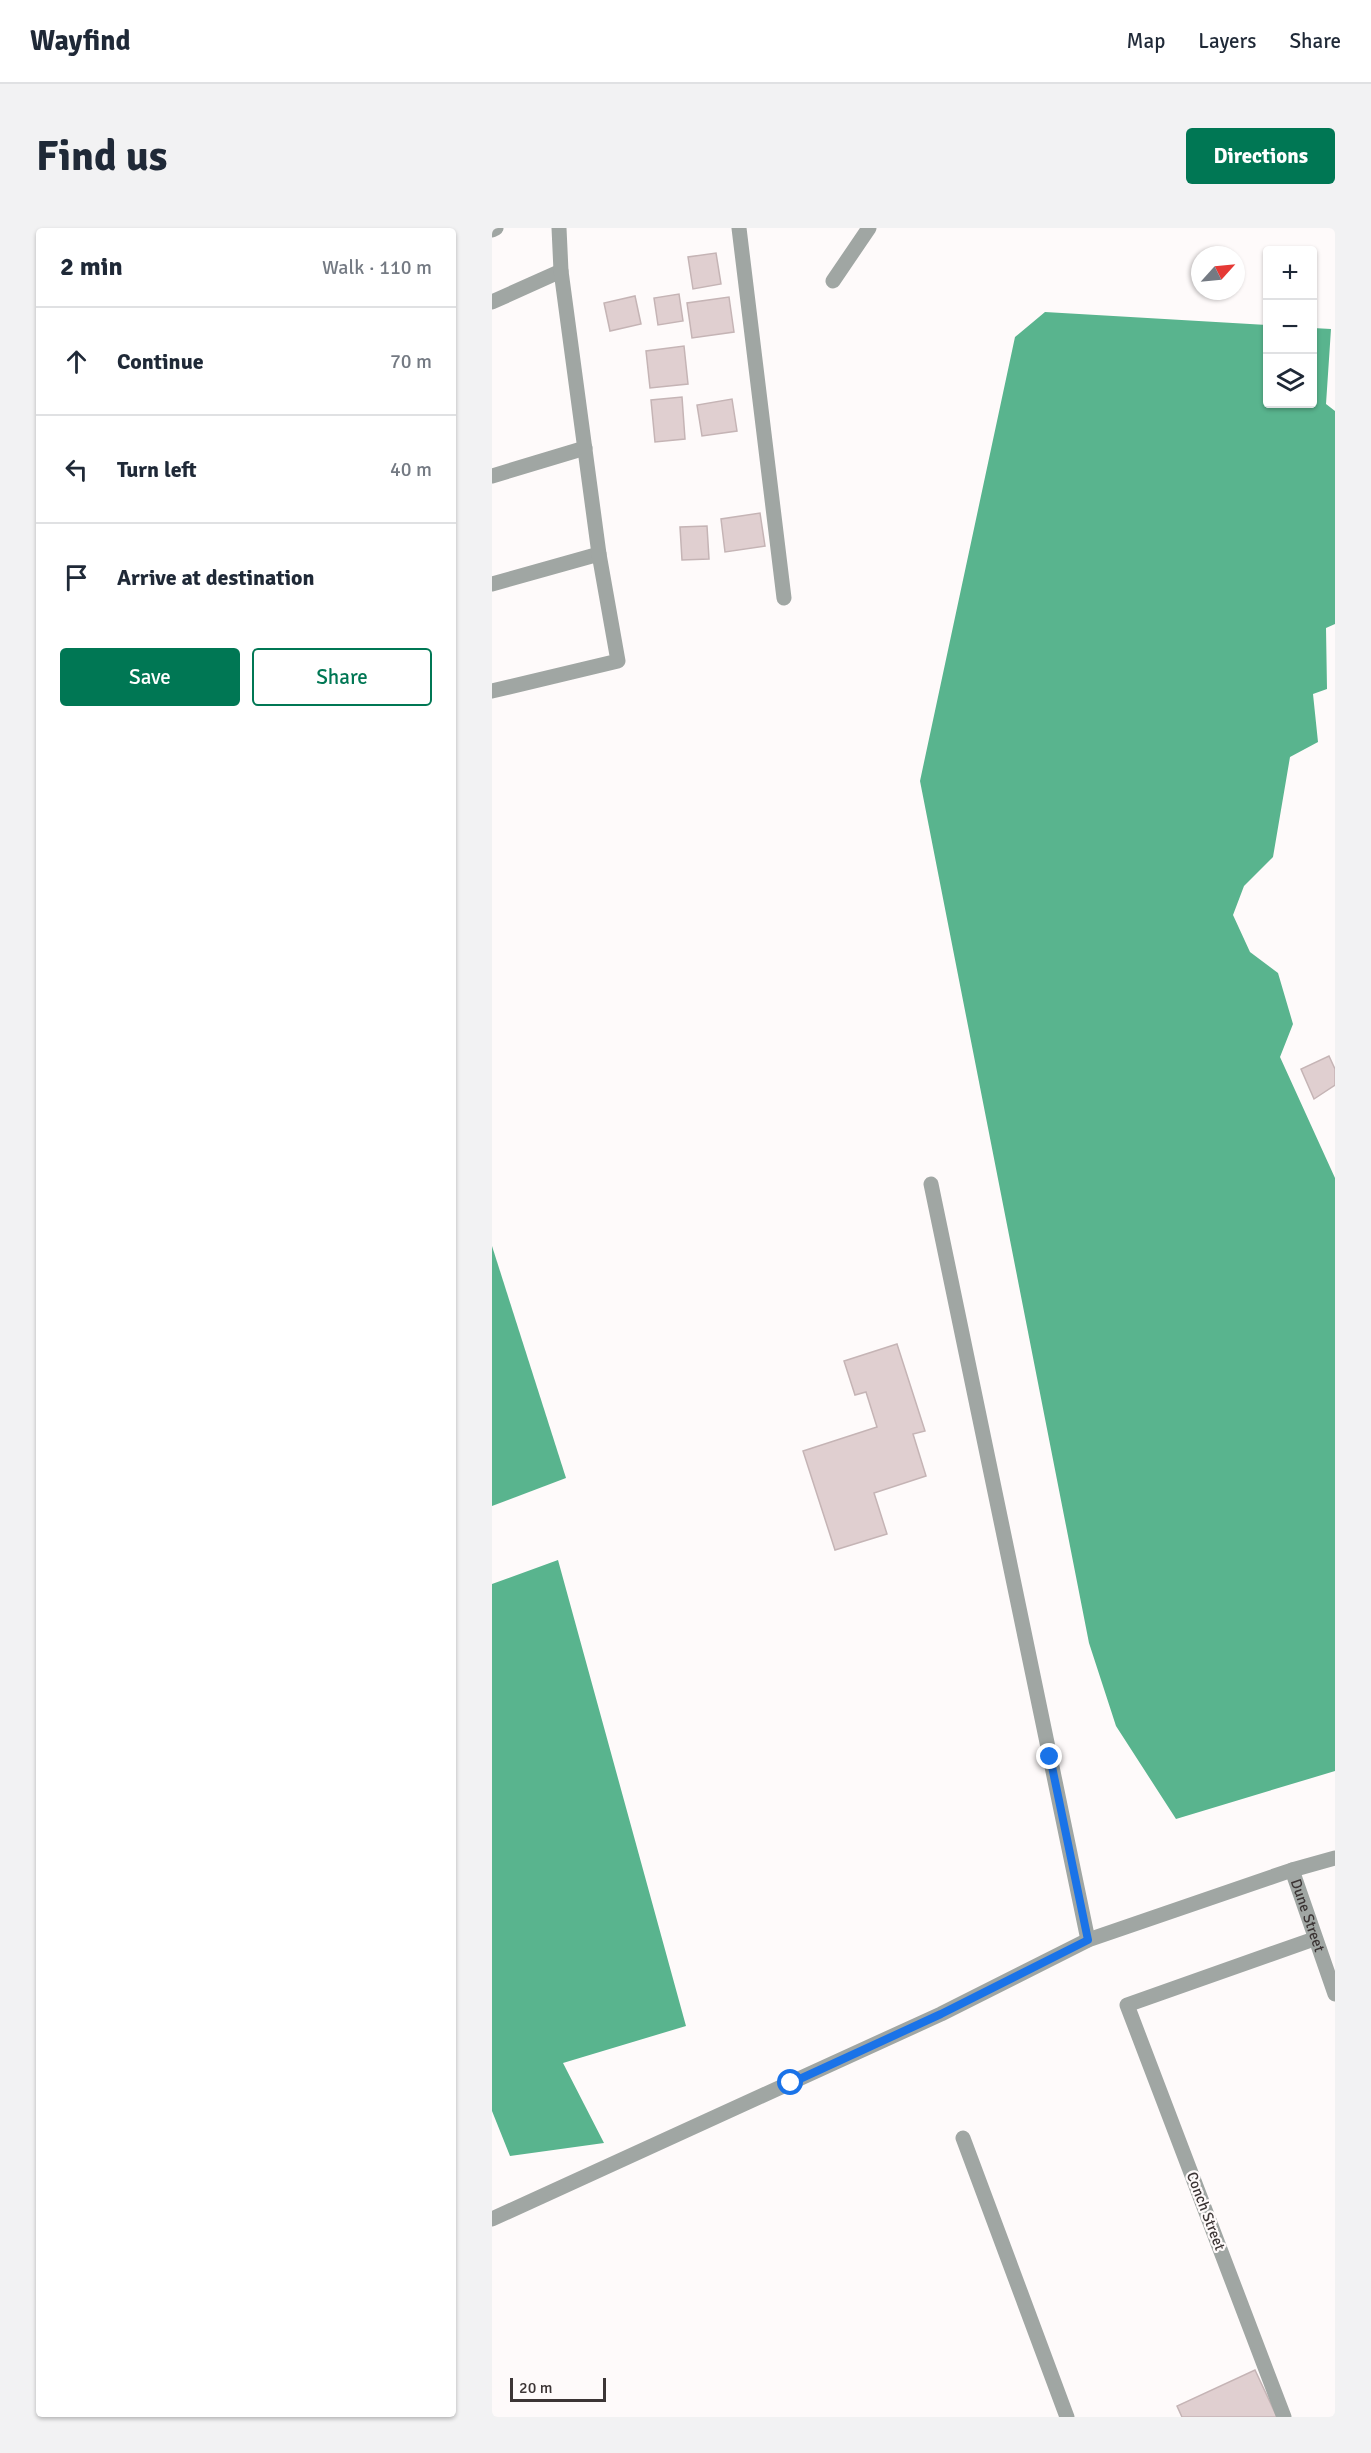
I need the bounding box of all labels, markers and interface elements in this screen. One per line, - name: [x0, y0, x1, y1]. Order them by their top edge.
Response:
- text: Wayfind: [30, 24, 131, 58]
- text: Map: [1127, 28, 1165, 54]
- text: Layers: [1198, 28, 1256, 54]
- text: Share: [1289, 28, 1341, 54]
- button: Directions: [1186, 128, 1335, 184]
- text: Find us: [36, 131, 167, 182]
- north arrow: [1191, 246, 1245, 300]
- map controls: [1263, 246, 1317, 408]
- button: +: [1263, 246, 1317, 300]
- text: 2 min: [60, 251, 123, 283]
- text: Walk · 110 m: [322, 255, 432, 280]
- button: −: [1263, 300, 1317, 354]
- icon: ahead: [60, 345, 93, 378]
- text: Continue: [117, 348, 204, 375]
- text: 70 m: [390, 349, 432, 374]
- button: layers: [1263, 354, 1317, 408]
- icon: left: [60, 453, 93, 486]
- text: Turn left: [117, 456, 197, 483]
- text: 40 m: [390, 457, 432, 482]
- icon: arrive: [60, 561, 93, 594]
- text: Arrive at destination: [117, 564, 314, 591]
- button: Save: [60, 648, 240, 706]
- button: Share: [252, 648, 432, 706]
- route end: [1036, 1743, 1062, 1769]
- street label: Dune Street: [1287, 1876, 1329, 1954]
- route start: [777, 2069, 803, 2095]
- street label: Conch Street: [1183, 2169, 1229, 2253]
- scale bar: [510, 2375, 606, 2402]
- text: 20 m: [519, 2378, 553, 2398]

